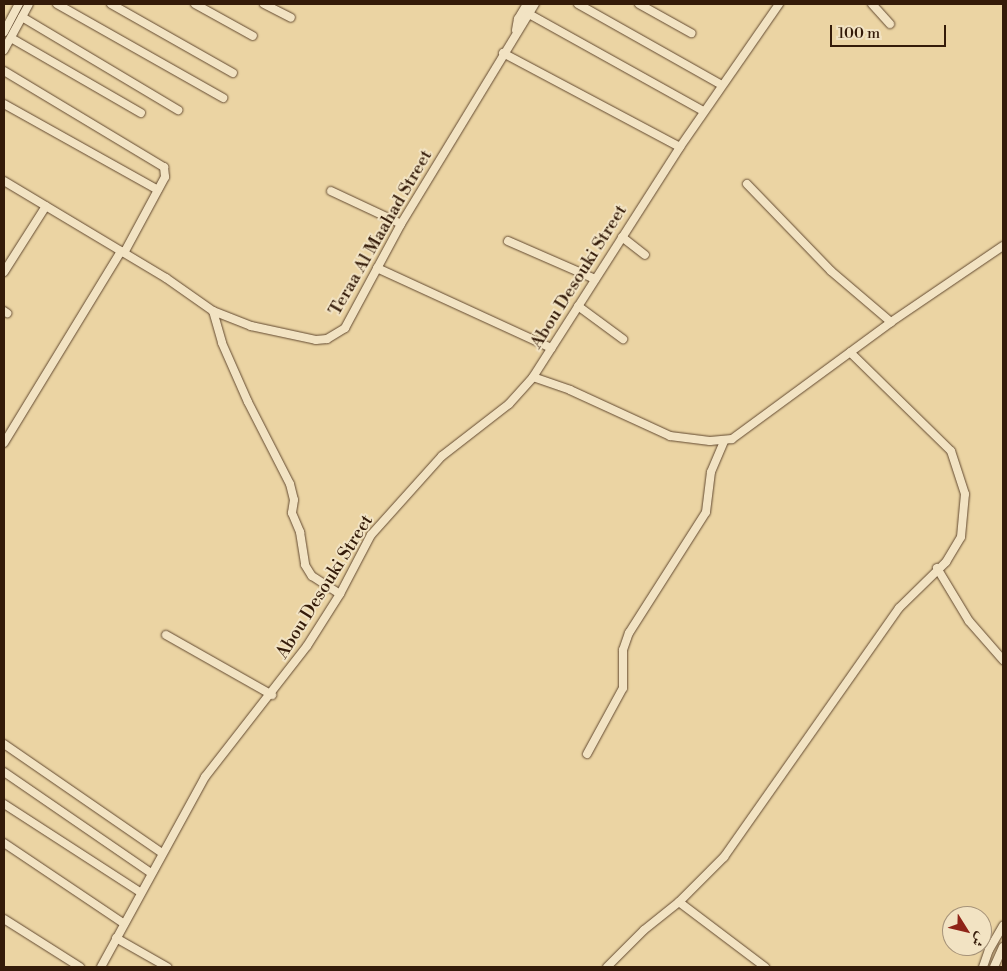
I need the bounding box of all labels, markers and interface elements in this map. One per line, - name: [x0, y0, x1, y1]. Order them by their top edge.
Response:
- scale bar: [832, 15, 948, 47]
- text: 100 m: [838, 24, 880, 43]
- street label: Teraa Al Maahad Street: [325, 146, 437, 320]
- street label: Abou Desouki Street: [526, 201, 632, 353]
- street label: Abou Desouki Street: [272, 511, 378, 663]
- north arrow: [942, 906, 992, 956]
- text: ش: [967, 928, 990, 950]

